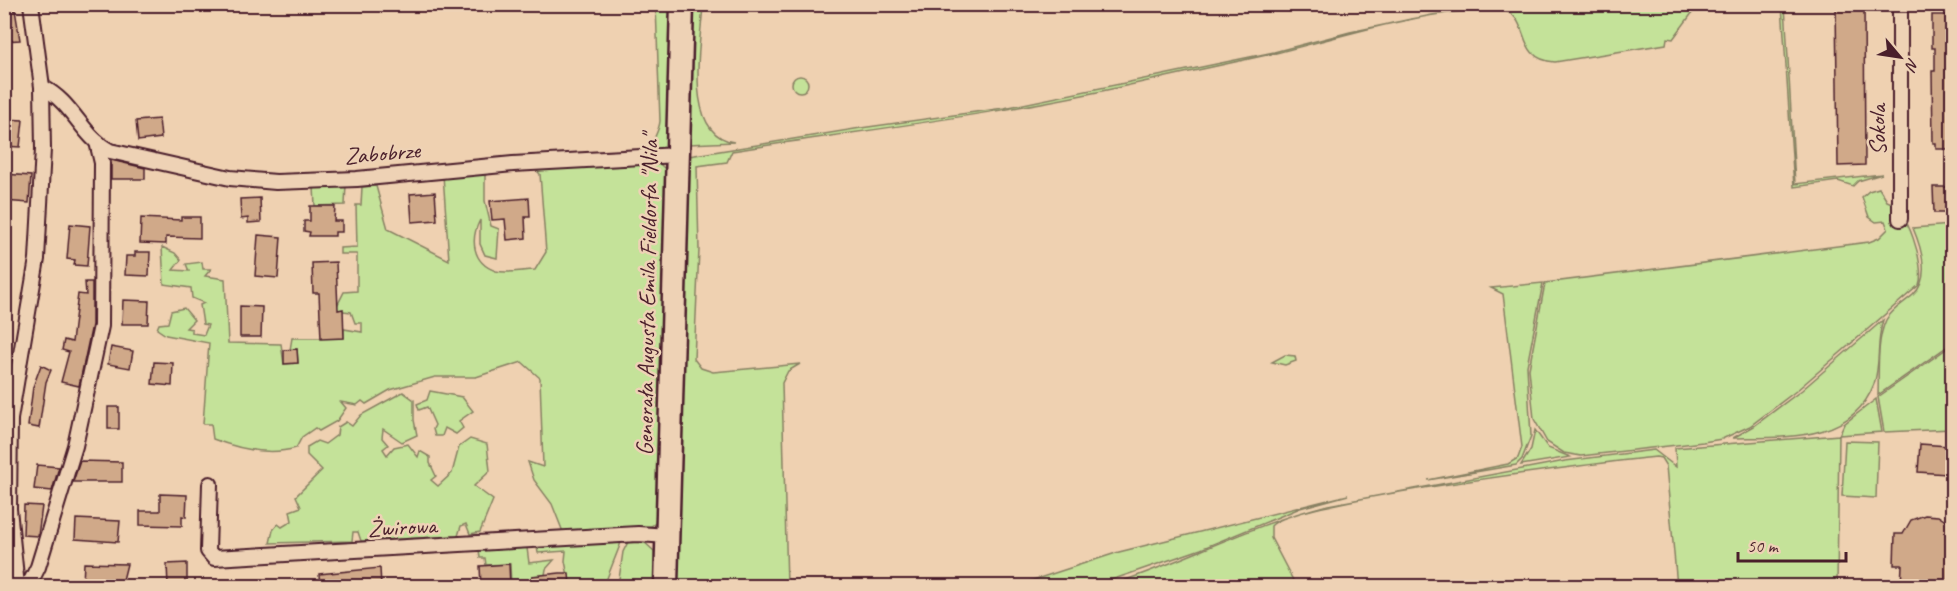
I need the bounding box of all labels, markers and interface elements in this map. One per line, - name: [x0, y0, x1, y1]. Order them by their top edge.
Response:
- north arrow: [1870, 27, 1930, 87]
- text: N: [1900, 55, 1923, 76]
- street label: Sokola: [1862, 102, 1892, 156]
- street label: Generała Augusta Emila Fieldorfa "Nila": [629, 129, 665, 456]
- street label: Zabobrze: [343, 135, 423, 171]
- street label: Żwirowa: [367, 510, 439, 544]
- scale bar: [1738, 525, 1846, 563]
- text: 50 m: [1747, 535, 1780, 557]

